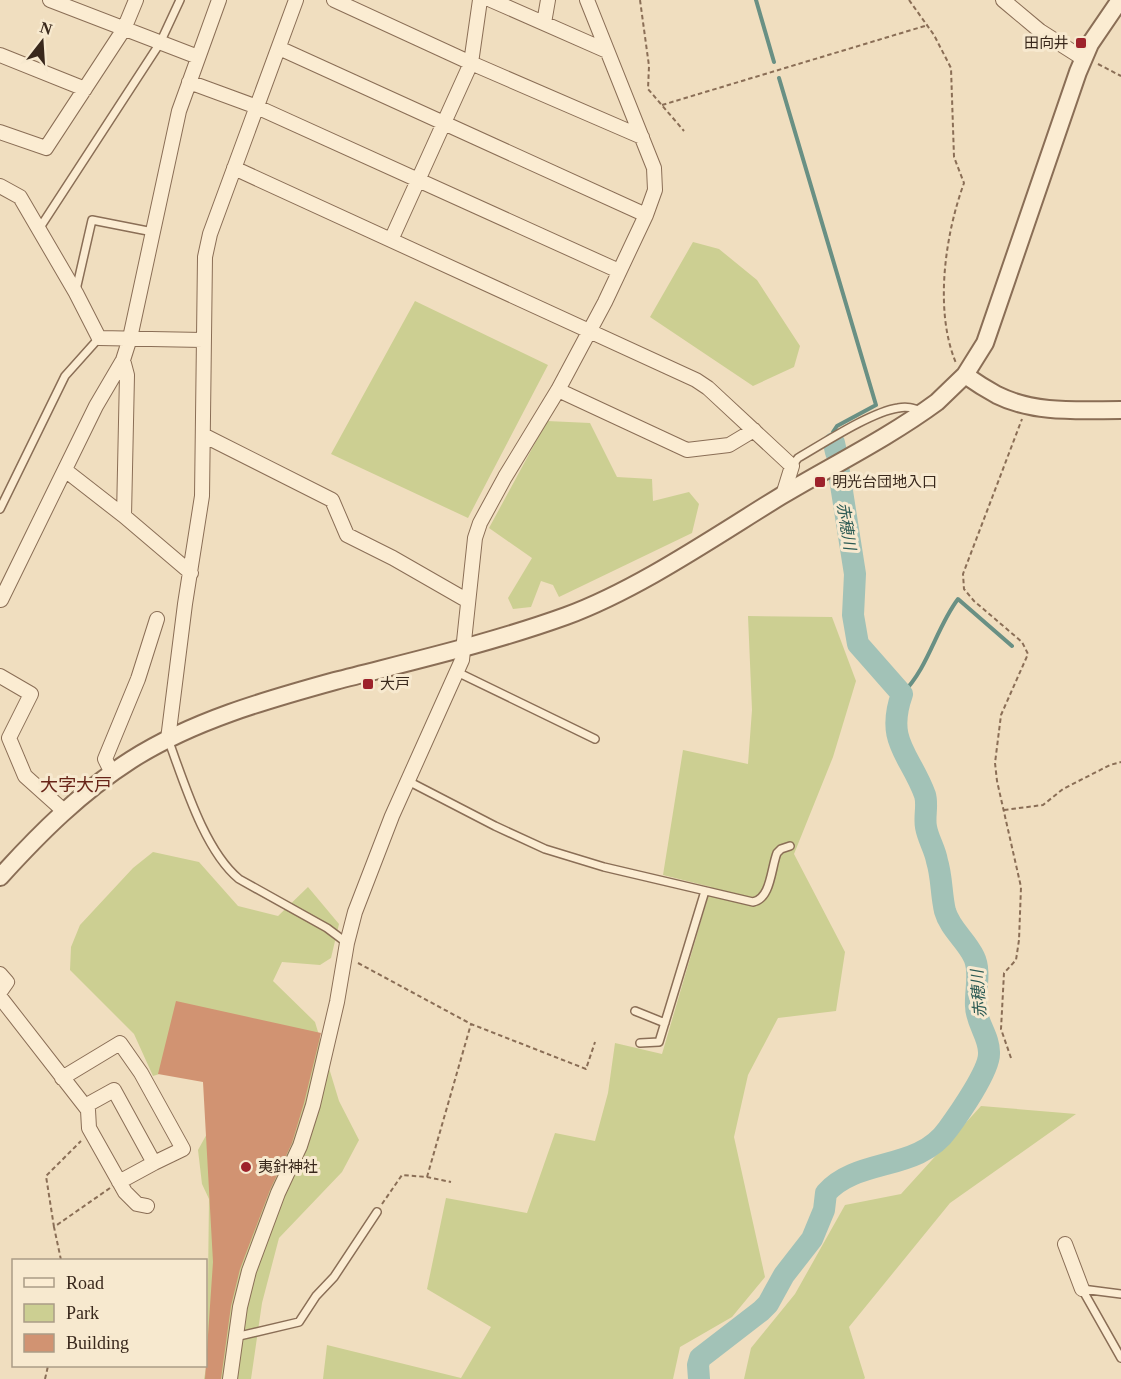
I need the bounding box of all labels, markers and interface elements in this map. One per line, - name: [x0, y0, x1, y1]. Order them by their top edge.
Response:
- north arrow: [12, 12, 72, 72]
- text: N: [38, 18, 55, 38]
- place label: 田向井: [1024, 34, 1069, 51]
- marker: 田向井: [1074, 36, 1088, 50]
- place label: 明光台団地入口: [832, 474, 937, 490]
- marker: 明光台団地入口: [813, 475, 827, 489]
- water label: 赤穂川: [834, 501, 859, 553]
- place label: 大戸: [380, 676, 410, 692]
- marker: 大戸: [361, 677, 375, 691]
- district label: 大字大戸: [40, 775, 112, 795]
- water label: 赤穂川: [968, 967, 989, 1019]
- place label: 夷針神社: [258, 1159, 318, 1175]
- marker: 夷針神社: [239, 1160, 253, 1174]
- legend: [12, 1259, 207, 1367]
- text: Road: [66, 1273, 104, 1293]
- text: Park: [66, 1303, 99, 1323]
- text: Building: [66, 1333, 129, 1353]

